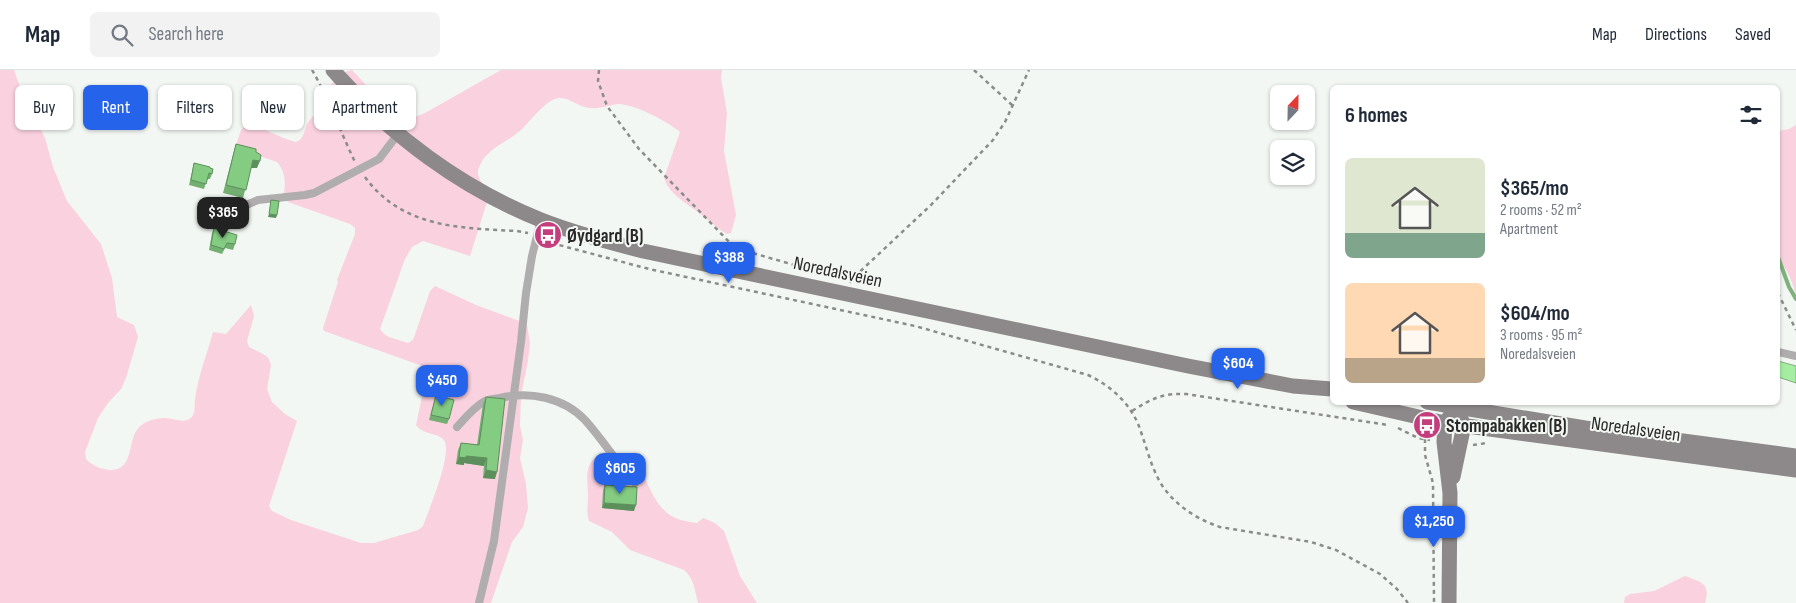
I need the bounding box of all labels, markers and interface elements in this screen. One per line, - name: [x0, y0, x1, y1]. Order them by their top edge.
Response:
- search box: [90, 12, 440, 57]
- text: Map: [25, 20, 60, 49]
- icon: search: [108, 21, 136, 49]
- text: Search here: [148, 23, 224, 46]
- text: Map: [1592, 24, 1617, 45]
- text: Directions: [1645, 24, 1707, 45]
- text: Saved: [1735, 24, 1771, 45]
- chip: Buy: [15, 85, 73, 130]
- chip: Rent: [83, 85, 148, 130]
- chip: Filters: [158, 85, 232, 130]
- chip: New: [242, 85, 304, 130]
- chip: Apartment: [314, 85, 416, 130]
- north arrow: [1270, 85, 1315, 130]
- map controls: [1270, 85, 1315, 185]
- icon: filters: [1737, 101, 1765, 129]
- text: 6 homes: [1345, 103, 1408, 128]
- button: layers: [1270, 140, 1315, 185]
- text: $365/mo: [1500, 176, 1569, 201]
- icon: home: [1385, 178, 1445, 238]
- pin: $365: [193, 196, 253, 239]
- text: 2 rooms · 52 m²: [1500, 201, 1582, 220]
- text: $365: [208, 203, 238, 222]
- bus stop icon: Øydgard (B): [533, 220, 563, 250]
- text: Apartment: [1500, 220, 1558, 239]
- place label: Øydgard (B): [567, 225, 643, 248]
- pin: $388: [699, 242, 759, 284]
- text: $388: [714, 248, 744, 267]
- street label: Noredalsveien: [791, 252, 884, 293]
- text: $604/mo: [1500, 301, 1570, 326]
- icon: home: [1385, 303, 1445, 363]
- text: 3 rooms · 95 m²: [1500, 326, 1582, 345]
- text: Noredalsveien: [1500, 345, 1576, 364]
- pin: $604: [1208, 348, 1268, 390]
- text: $604: [1223, 354, 1253, 373]
- pin: $450: [412, 364, 472, 407]
- text: $450: [427, 371, 457, 390]
- bus stop icon: Stompabakken (B): [1412, 410, 1442, 440]
- street label: Noredalsveien: [1590, 412, 1682, 447]
- place label: Stompabakken (B): [1446, 415, 1567, 438]
- pin: $605: [590, 452, 650, 495]
- text: $605: [605, 459, 635, 478]
- pin: $1,250: [1393, 506, 1475, 548]
- text: $1,250: [1414, 512, 1454, 531]

